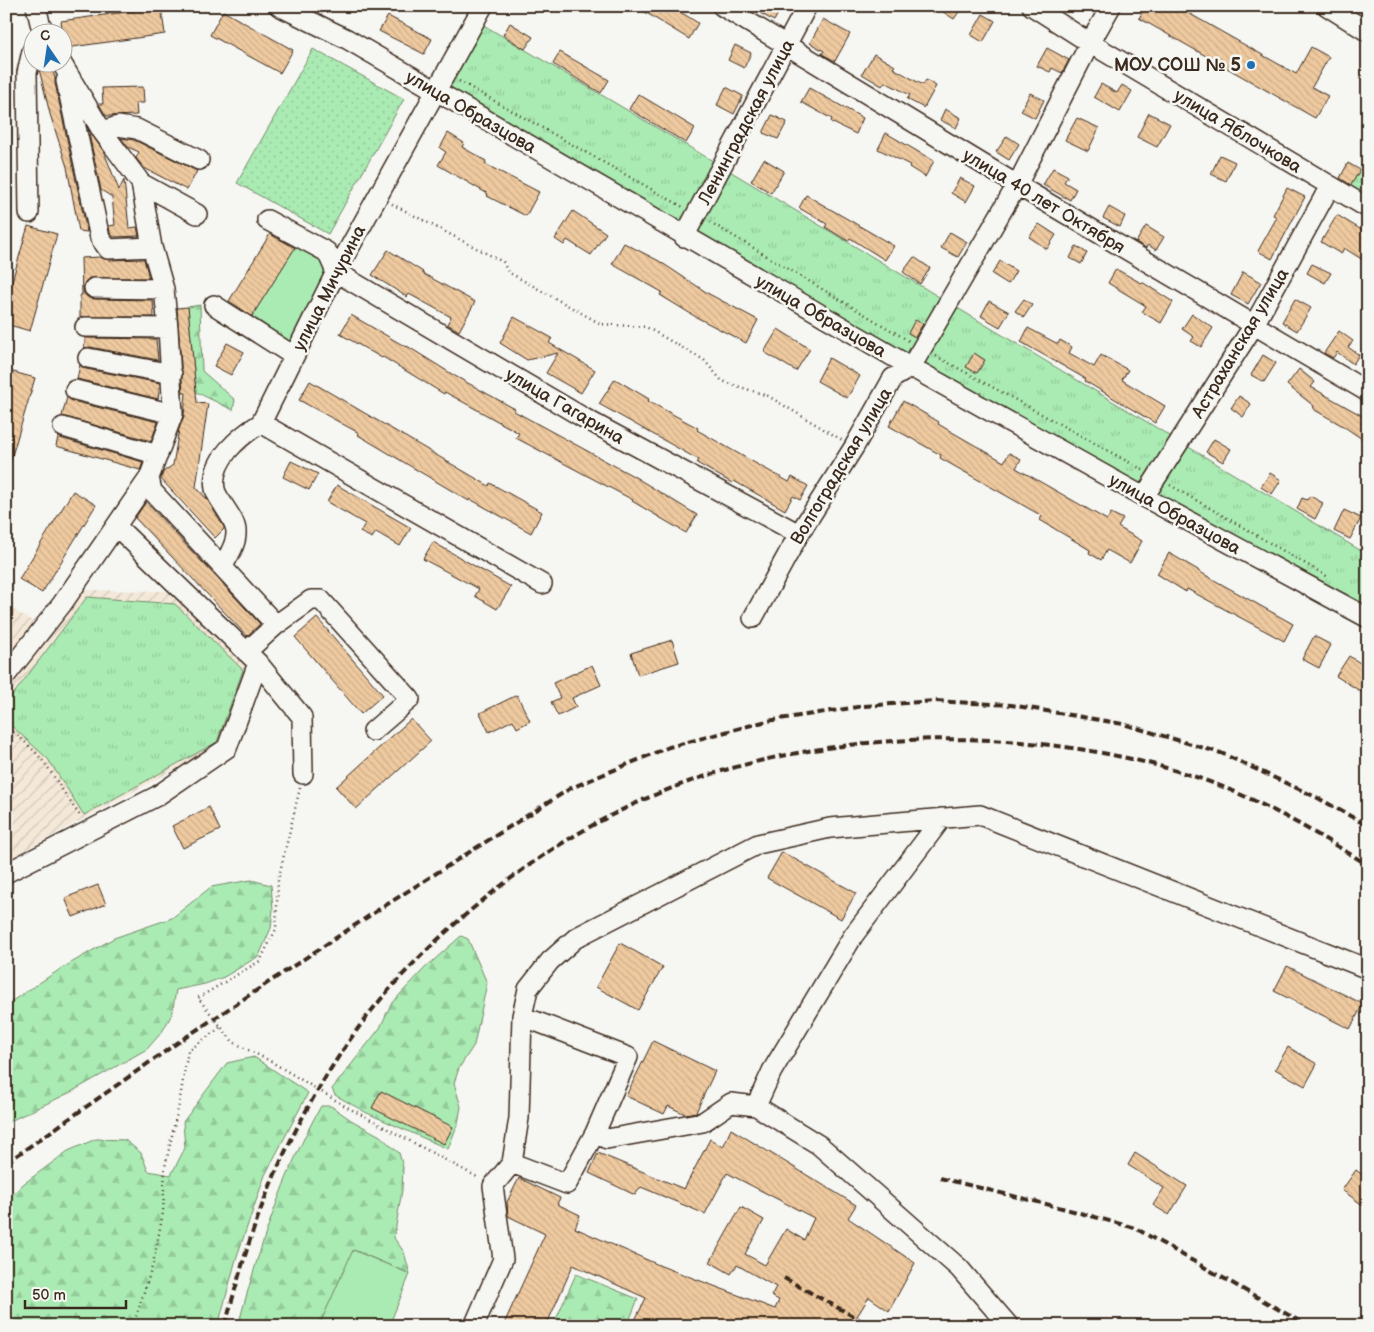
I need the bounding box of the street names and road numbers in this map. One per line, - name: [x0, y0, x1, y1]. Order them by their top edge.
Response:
- street label: Ленинградская улица: [693, 36, 799, 209]
- street label: улица Образцова: [402, 67, 540, 158]
- street label: улица Яблочкова: [1170, 85, 1306, 178]
- street label: улица 40 лет Октября: [959, 145, 1129, 258]
- street label: улица Мичурина: [289, 221, 370, 355]
- street label: Астраханская улица: [1187, 264, 1294, 423]
- street label: улица Образцова: [752, 271, 890, 362]
- street label: улица Гагарина: [502, 364, 628, 449]
- street label: Волгоградская улица: [786, 384, 897, 548]
- street label: улица Образцова: [1105, 470, 1244, 559]

